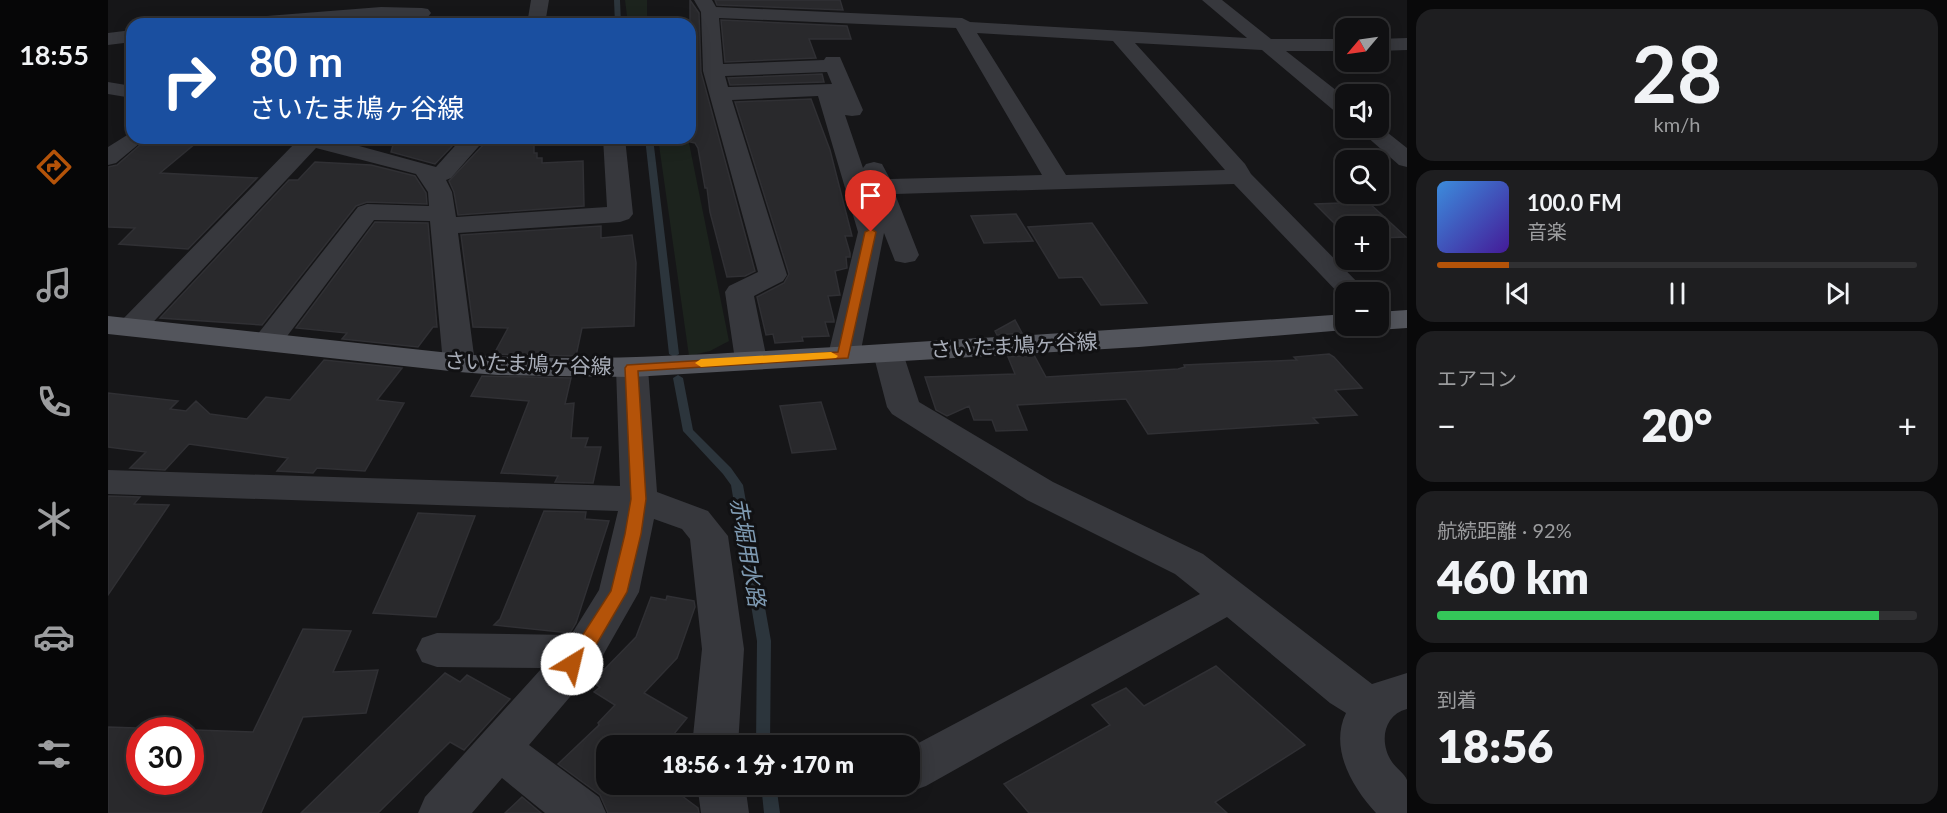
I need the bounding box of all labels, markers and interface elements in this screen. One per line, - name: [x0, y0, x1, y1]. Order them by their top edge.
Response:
- north arrow: [1335, 18, 1389, 72]
- map controls: [1335, 18, 1389, 336]
- text: 28: [1632, 26, 1722, 120]
- text: 80 m: [249, 36, 343, 86]
- text: 18:55: [19, 38, 89, 71]
- icon: right: [150, 42, 228, 120]
- button: sound: [1335, 84, 1389, 138]
- text: さいたま鳩ヶ谷線: [249, 91, 464, 124]
- text: km/h: [1654, 112, 1700, 136]
- icon: directions: [33, 146, 75, 188]
- button: search: [1335, 150, 1389, 204]
- pin: [845, 170, 896, 232]
- icon: arrive: [854, 179, 887, 212]
- text: 100.0 FM: [1527, 189, 1622, 216]
- button: +: [1335, 216, 1389, 270]
- text: 音楽: [1527, 219, 1567, 243]
- icon: music: [33, 264, 75, 306]
- icon: previous: [1501, 277, 1534, 310]
- icon: pause: [1661, 277, 1694, 310]
- icon: next: [1821, 277, 1854, 310]
- button: −: [1335, 282, 1389, 336]
- street label: さいたま鳩ヶ谷線: [930, 328, 1098, 361]
- street label: さいたま鳩ヶ谷線: [444, 347, 612, 378]
- text: エアコン: [1437, 366, 1517, 390]
- icon: phone: [33, 381, 75, 423]
- text: 20°: [1642, 398, 1712, 452]
- text: −: [1437, 405, 1456, 445]
- text: +: [1898, 405, 1917, 445]
- water label: 赤堀用水路: [726, 495, 772, 610]
- icon: climate: [33, 498, 75, 540]
- text: 航続距離 · 92%: [1437, 518, 1572, 542]
- text: 460 km: [1437, 550, 1589, 604]
- icon: car: [33, 616, 75, 658]
- position arrow: [540, 632, 604, 696]
- text: 到着: [1437, 687, 1477, 711]
- speed limit sign: 30: [126, 717, 204, 795]
- text: 18:56: [1437, 719, 1553, 773]
- icon: filters: [33, 733, 75, 775]
- text: 18:56 · 1 分 · 170 m: [662, 751, 854, 778]

